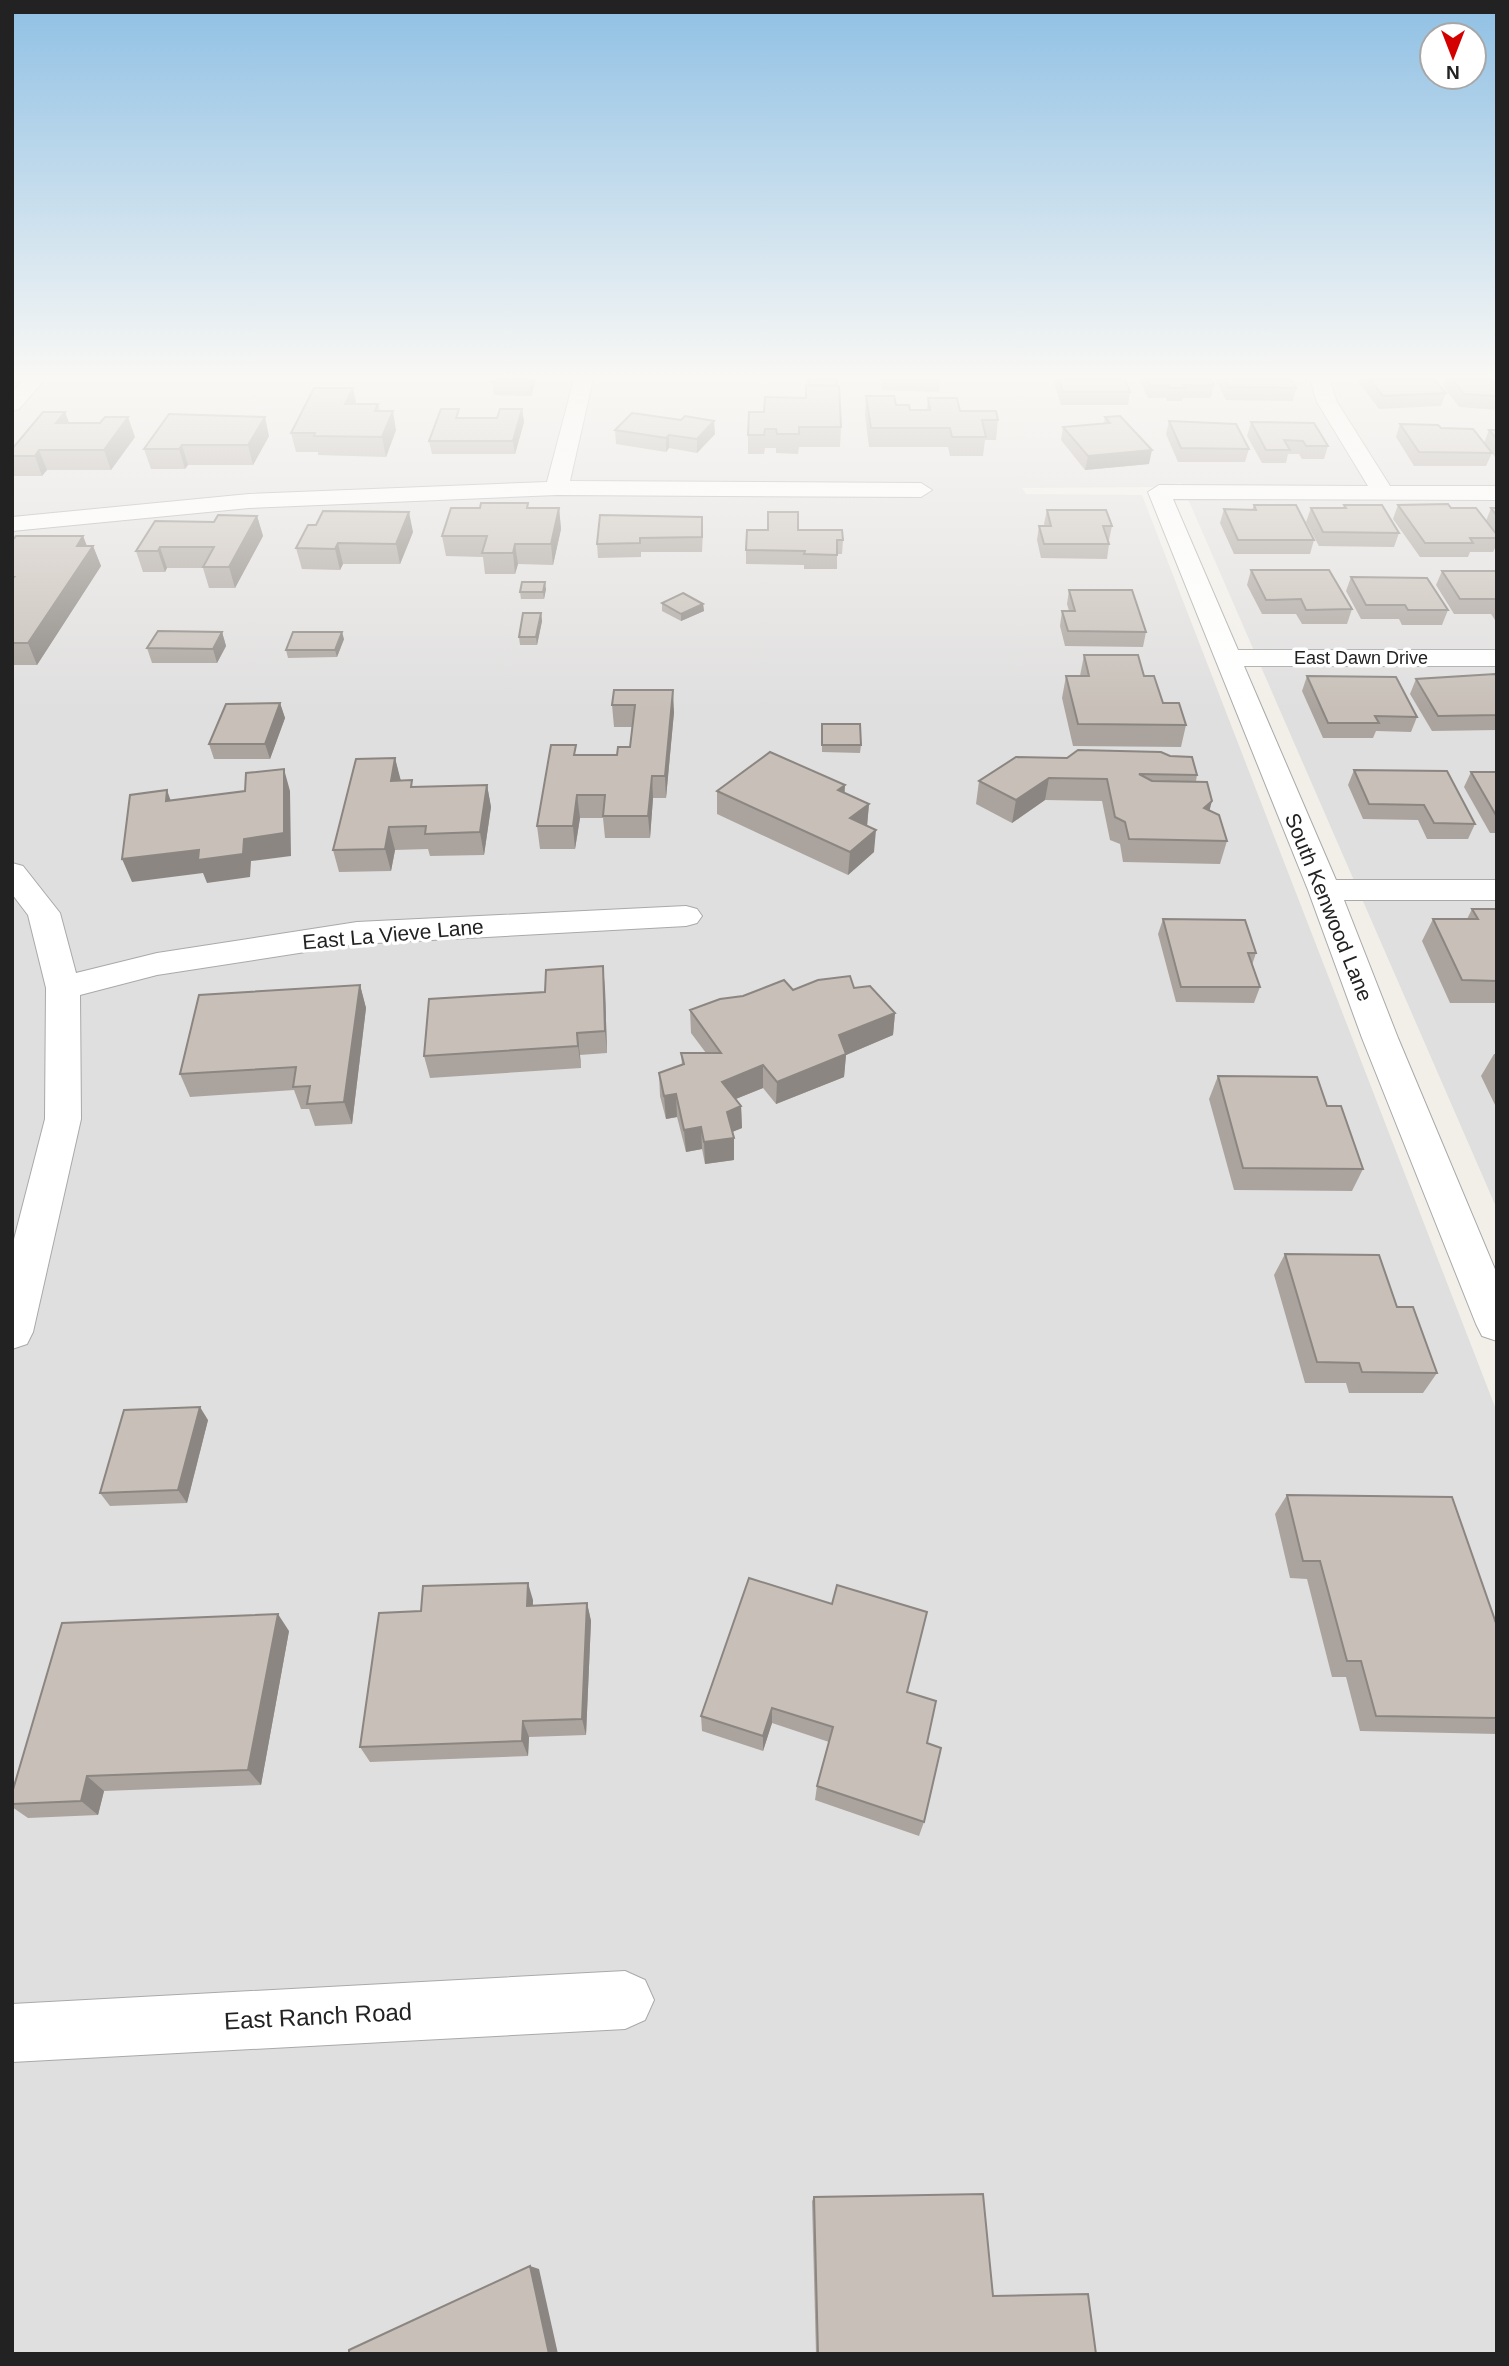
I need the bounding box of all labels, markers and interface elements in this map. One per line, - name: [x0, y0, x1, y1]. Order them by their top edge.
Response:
- north arrow: [1418, 21, 1488, 91]
- text: N: [1446, 62, 1460, 83]
- street label: East Dawn Drive: [1294, 648, 1428, 668]
- street label: South Kenwood Lane: [1281, 810, 1377, 1004]
- street label: East La Vieve Lane: [301, 915, 485, 953]
- street label: East Ranch Road: [223, 1998, 413, 2034]

